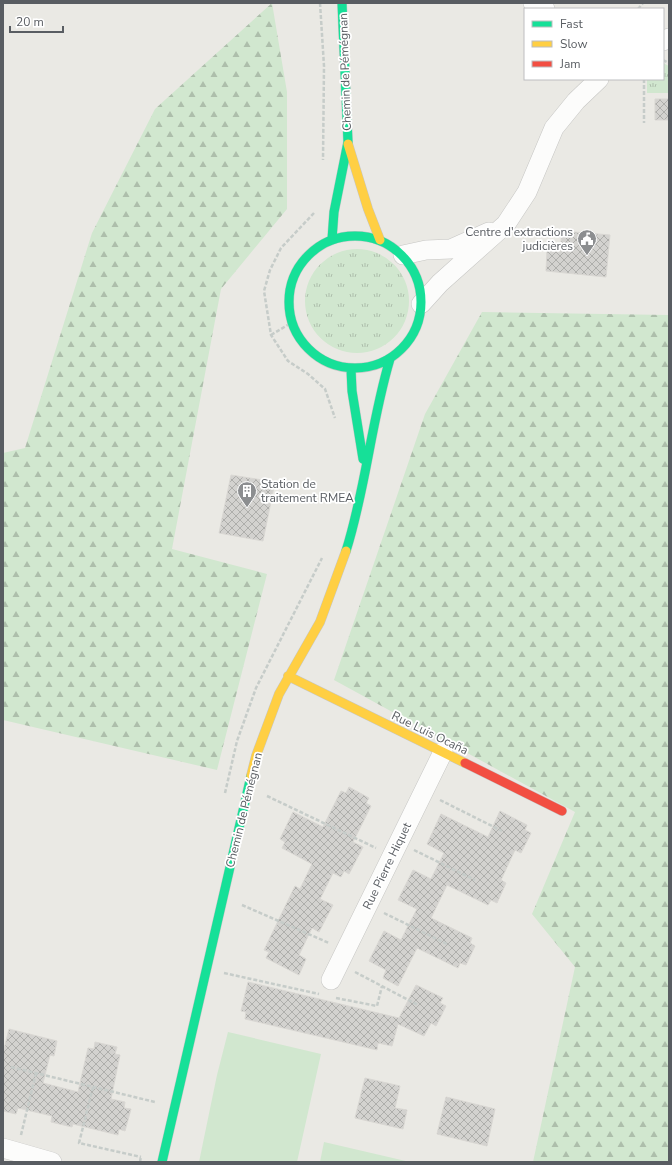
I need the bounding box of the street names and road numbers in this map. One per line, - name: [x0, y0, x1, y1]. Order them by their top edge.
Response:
- street label: Chemin de Pémégnan: [335, 13, 355, 131]
- street label: Rue Luis Ocaña: [389, 708, 471, 758]
- street label: Chemin de Pémégnan: [222, 751, 266, 869]
- street label: Rue Pierre Hiquet: [359, 819, 415, 912]

